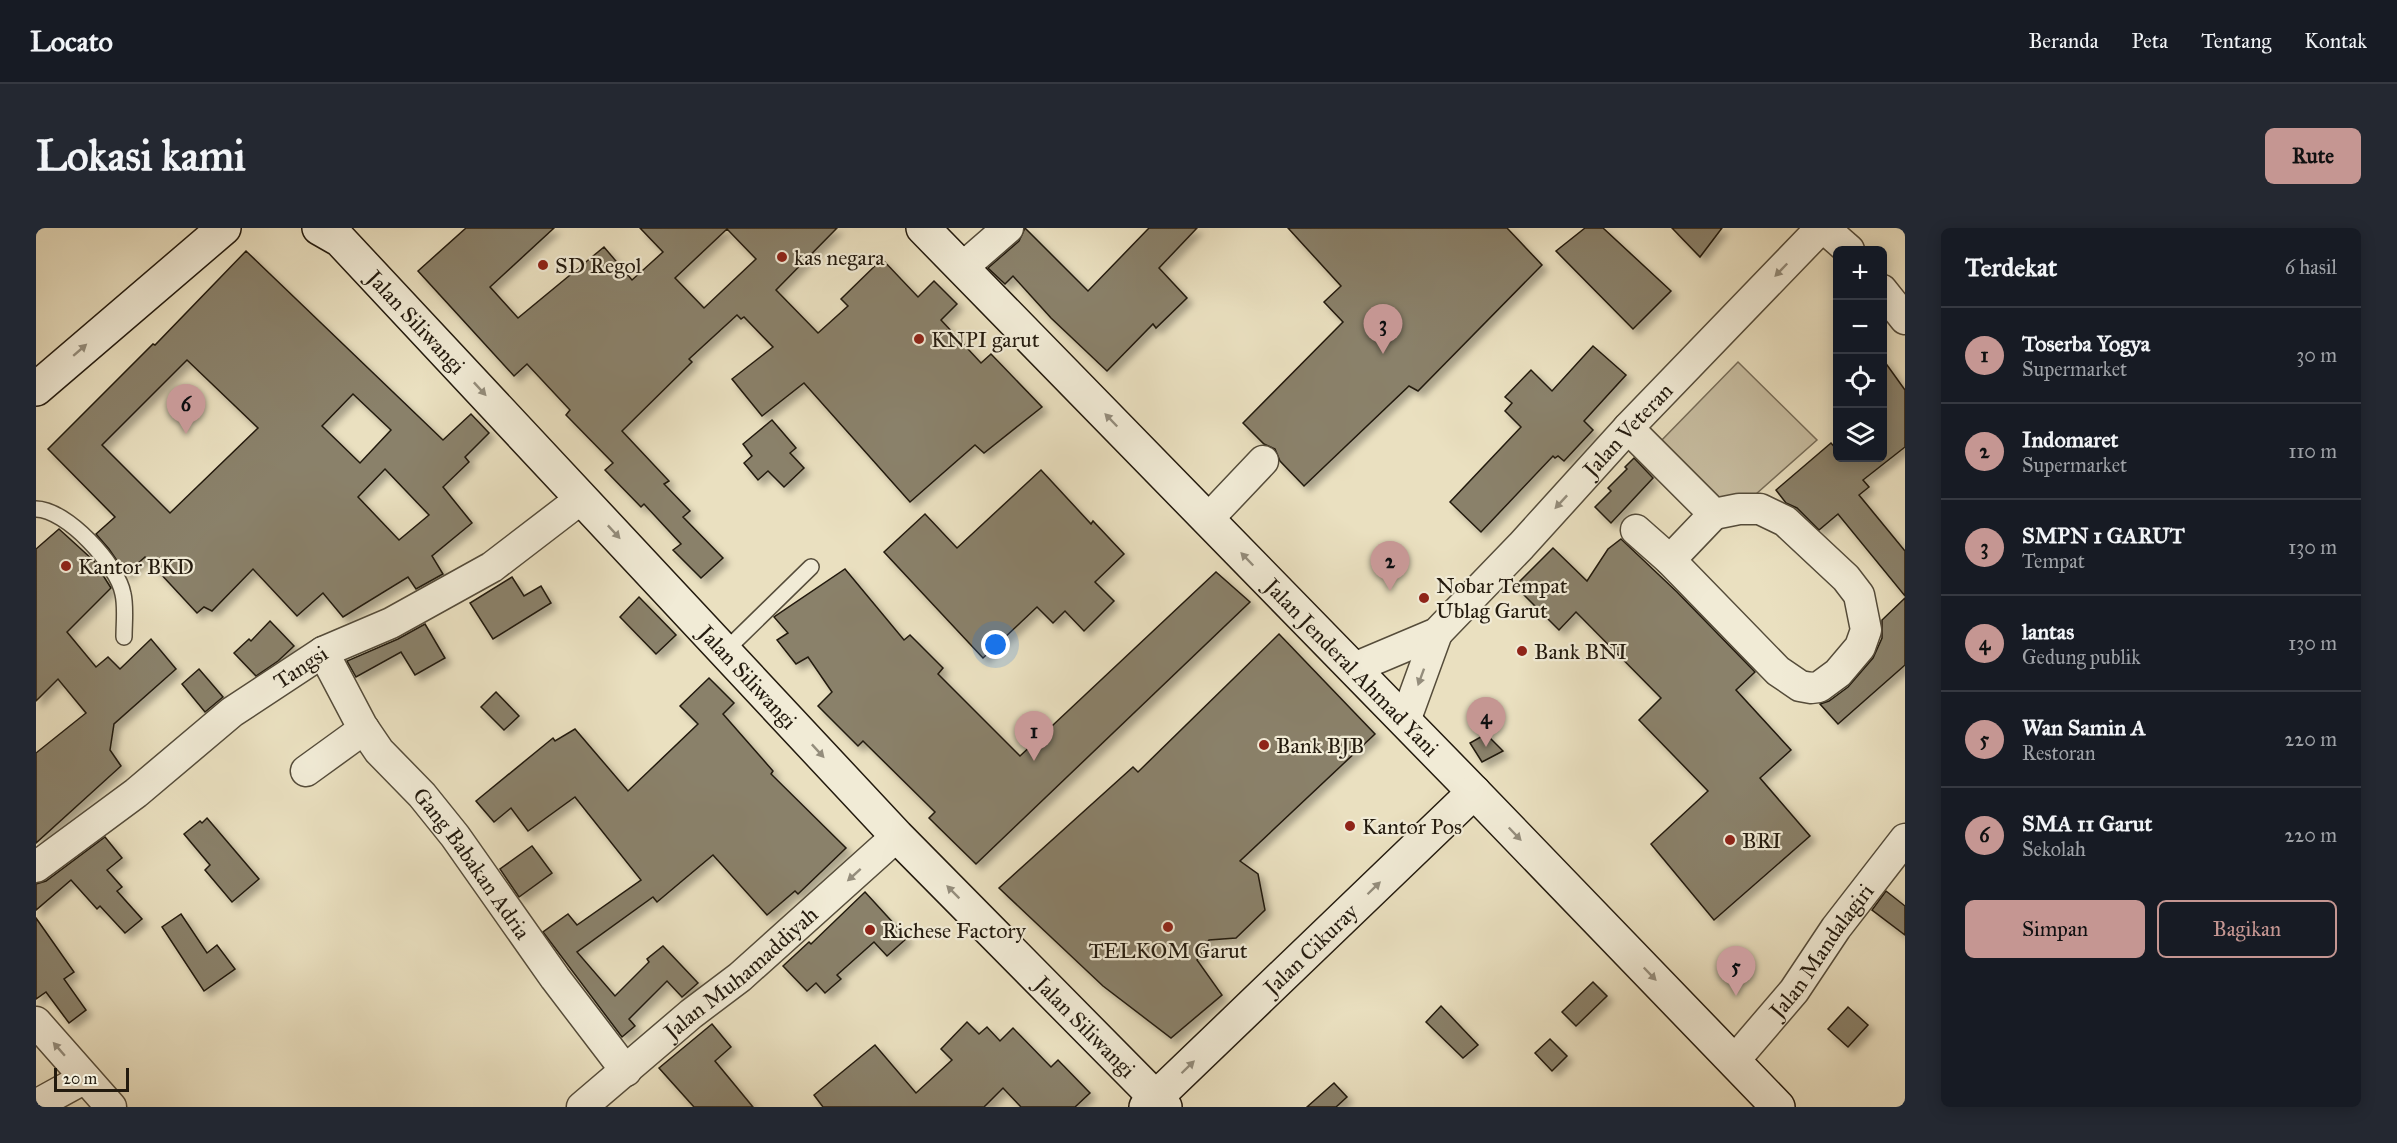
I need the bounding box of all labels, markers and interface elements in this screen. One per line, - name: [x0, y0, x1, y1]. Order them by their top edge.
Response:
- text: Locato: [30, 24, 113, 59]
- text: Beranda: [2028, 28, 2099, 54]
- text: Peta: [2132, 28, 2168, 54]
- text: Tentang: [2201, 28, 2271, 54]
- text: Kontak: [2304, 28, 2367, 54]
- button: Rute: [2265, 128, 2361, 184]
- text: Lokasi kami: [36, 130, 246, 182]
- place label: kas negara: [794, 244, 885, 271]
- map controls: [1833, 246, 1887, 462]
- button: +: [1833, 246, 1887, 300]
- marker: kas negara: [775, 250, 789, 264]
- text: Terdekat: [1965, 251, 2057, 283]
- place label: SD Regol: [555, 252, 642, 279]
- text: 6 hasil: [2285, 255, 2337, 279]
- marker: SD Regol: [536, 258, 550, 272]
- street label: Jalan Siliwangi: [360, 263, 471, 379]
- one-way arrow: [1774, 263, 1788, 278]
- button: −: [1833, 300, 1887, 354]
- pin: 3: [1364, 304, 1402, 354]
- place label: KNPI garut: [931, 326, 1040, 353]
- text: Toserba Yogya: [2022, 330, 2150, 357]
- marker: KNPI garut: [912, 332, 926, 346]
- text: 1: [1981, 343, 1988, 367]
- text: 30 m: [2296, 343, 2337, 367]
- one-way arrow: [72, 344, 88, 357]
- button: locate: [1833, 354, 1887, 408]
- text: Supermarket: [2022, 357, 2127, 381]
- street label: Jalan Veteran: [1576, 377, 1678, 484]
- one-way arrow: [473, 382, 487, 397]
- pin: 6: [166, 384, 206, 434]
- button: layers: [1833, 408, 1887, 462]
- one-way arrow: [1104, 413, 1118, 427]
- text: Indomaret: [2022, 426, 2118, 453]
- text: 2: [1980, 439, 1989, 463]
- text: 110 m: [2289, 439, 2337, 463]
- text: Supermarket: [2022, 453, 2127, 477]
- one-way arrow: [1554, 495, 1568, 509]
- text: SMPN 1 GARUT: [2022, 522, 2185, 549]
- one-way arrow: [606, 524, 620, 538]
- text: 3: [1981, 535, 1989, 559]
- text: 130 m: [2288, 535, 2337, 559]
- pin: 2: [1370, 542, 1410, 591]
- text: Tempat: [2022, 549, 2085, 573]
- one-way arrow: [1240, 552, 1254, 567]
- place label: Kantor BKD: [78, 553, 194, 580]
- marker: Kantor BKD: [59, 559, 73, 573]
- street label: Jalan Jenderal Ahmad Yani: [1258, 571, 1445, 762]
- place label: Nobar Tempat Ublag Garut: [1436, 572, 1568, 624]
- marker: Nobar Tempat Ublag Garut: [1417, 591, 1431, 605]
- street label: Jalan Siliwangi: [692, 618, 803, 734]
- text: lantas: [2022, 618, 2074, 645]
- your location: [981, 630, 1010, 659]
- text: 4: [1979, 631, 1990, 655]
- text: 130 m: [2288, 631, 2337, 655]
- place label: Bank BNI: [1534, 638, 1627, 665]
- street label: Tangsi: [268, 639, 333, 694]
- marker: Bank BNI: [1515, 644, 1529, 658]
- text: Gedung publik: [2022, 645, 2141, 669]
- one-way arrow: [1416, 668, 1426, 686]
- pin: 4: [1466, 698, 1506, 747]
- pin: 1: [1014, 712, 1054, 761]
- text: Wan Samin A: [2022, 714, 2146, 741]
- text: 5: [1980, 727, 1989, 751]
- text: 220 m: [2285, 727, 2337, 751]
- place label: Bank BJB: [1276, 732, 1364, 759]
- marker: Bank BJB: [1257, 738, 1271, 752]
- text: Restoran: [2022, 741, 2096, 765]
- one-way arrow: [811, 744, 825, 758]
- street label: Gang Babakan Adria: [408, 782, 537, 945]
- text: SMA 11 Garut: [2022, 810, 2152, 837]
- place label: Kantor Pos: [1362, 813, 1462, 840]
- marker: Kantor Pos: [1343, 819, 1357, 833]
- text: 6: [1979, 823, 1990, 847]
- text: 220 m: [2285, 823, 2337, 847]
- one-way arrow: [1507, 826, 1521, 840]
- place label: BRI: [1742, 827, 1781, 854]
- marker: BRI: [1723, 833, 1737, 847]
- text: Sekolah: [2022, 837, 2086, 861]
- one-way arrow: [847, 868, 862, 881]
- street label: Jalan Mandalagiri: [1762, 878, 1879, 1025]
- one-way arrow: [1367, 881, 1381, 895]
- one-way arrow: [946, 885, 960, 899]
- street label: Jalan Cikuray: [1256, 897, 1364, 1002]
- street label: Jalan Muhamaddiyah: [657, 900, 823, 1046]
- button: Simpan: [1965, 900, 2145, 958]
- button: Bagikan: [2157, 900, 2337, 958]
- place label: Richese Factory: [882, 917, 1027, 944]
- marker: TELKOM Garut: [1161, 920, 1175, 934]
- marker: Richese Factory: [863, 923, 877, 937]
- place label: TELKOM Garut: [1088, 937, 1248, 964]
- pin: 5: [1716, 946, 1756, 996]
- one-way arrow: [1643, 966, 1657, 980]
- street label: Jalan Siliwangi: [1028, 969, 1141, 1083]
- one-way arrow: [53, 1041, 66, 1057]
- one-way arrow: [1181, 1060, 1195, 1074]
- scale bar: [54, 1065, 129, 1092]
- text: 20 m: [63, 1069, 97, 1088]

